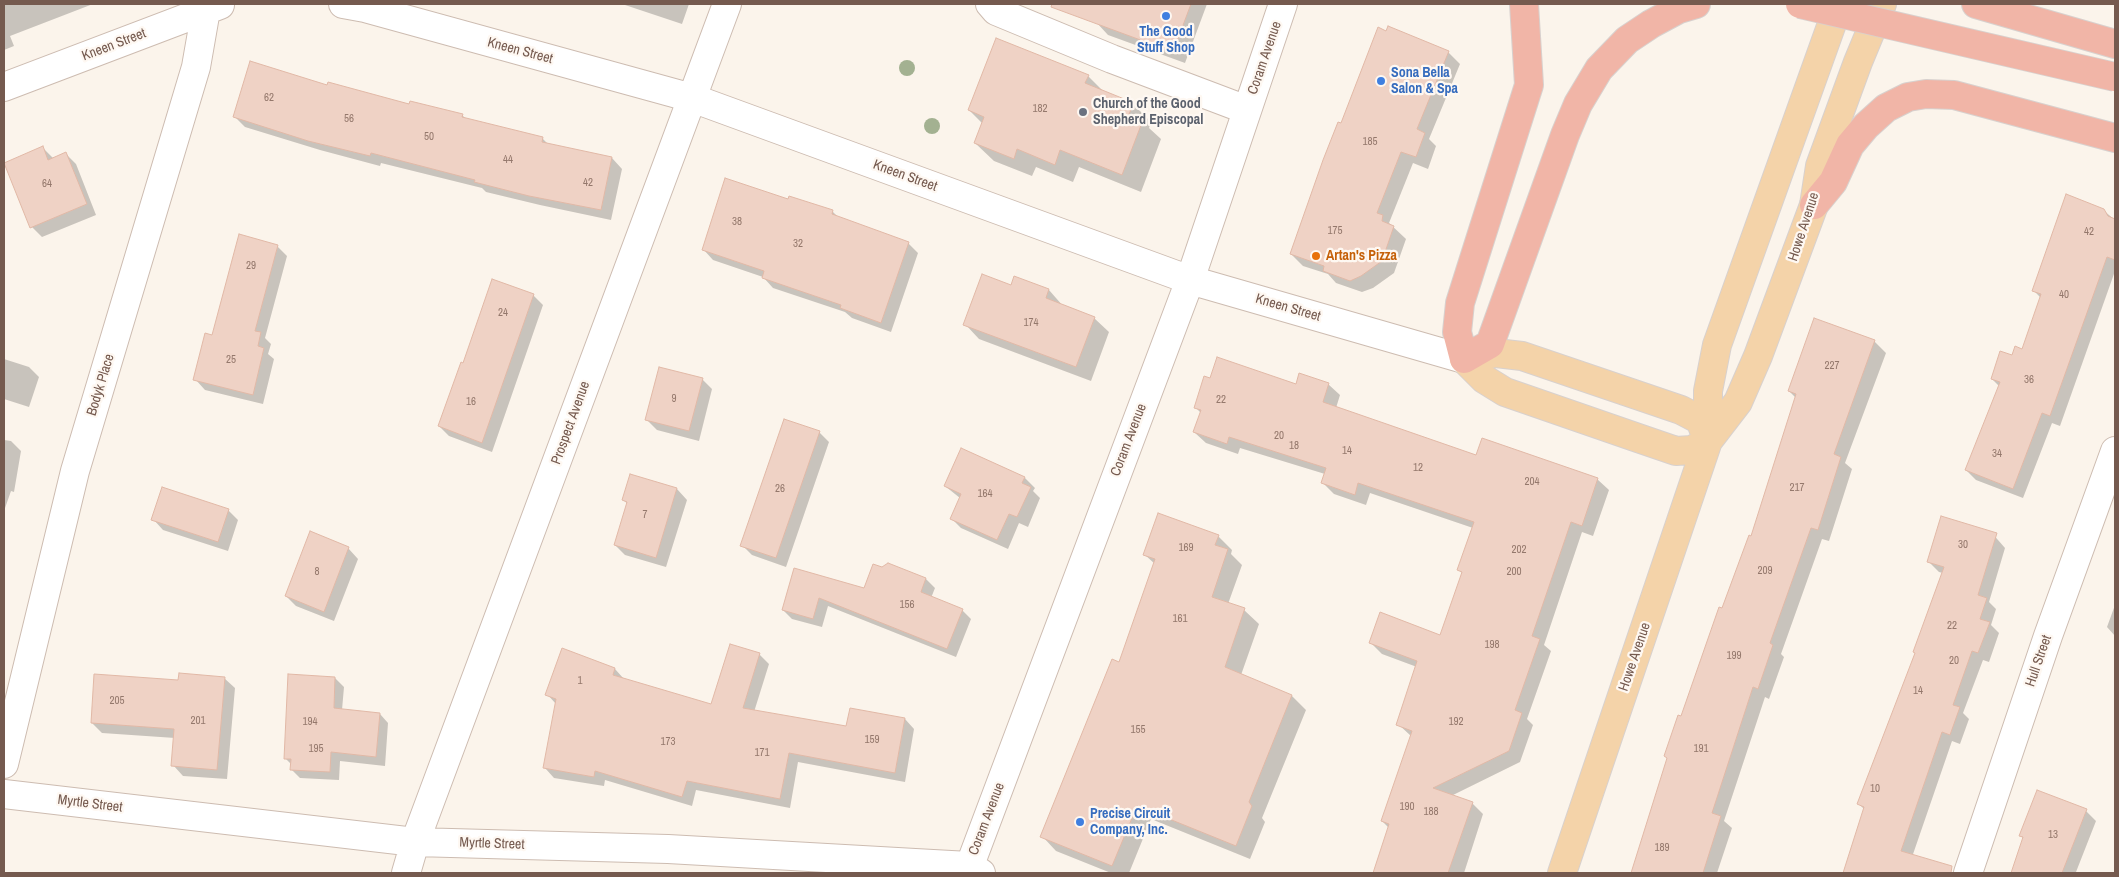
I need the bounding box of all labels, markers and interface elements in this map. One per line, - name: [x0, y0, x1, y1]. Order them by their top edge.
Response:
- marker: The Good Stuff Shop: [1160, 10, 1172, 22]
- street label: Coram Avenue: [1245, 19, 1285, 97]
- place label: The Good Stuff Shop: [1137, 24, 1195, 56]
- street label: Kneen Street: [80, 25, 148, 65]
- street label: Kneen Street: [485, 34, 555, 68]
- place label: Sona Bella Salon & Spa: [1391, 65, 1458, 98]
- marker: Sona Bella Salon & Spa: [1375, 75, 1387, 87]
- house number: 62: [264, 91, 274, 105]
- place label: Church of the Good Shepherd Episcopal: [1093, 96, 1203, 128]
- house number: 182: [1032, 102, 1048, 116]
- marker: Church of the Good Shepherd Episcopal: [1077, 106, 1089, 118]
- house number: 56: [344, 112, 354, 126]
- house number: 50: [424, 130, 434, 144]
- house number: 185: [1362, 135, 1378, 149]
- house number: 44: [503, 153, 513, 167]
- street label: Kneen Street: [871, 157, 939, 195]
- house number: 42: [583, 176, 593, 190]
- house number: 64: [42, 177, 52, 191]
- street label: Howe Avenue: [1785, 191, 1823, 263]
- house number: 38: [732, 215, 742, 229]
- house number: 175: [1327, 224, 1343, 238]
- house number: 42: [2084, 225, 2094, 239]
- house number: 32: [793, 237, 803, 251]
- place label: Artan's Pizza: [1326, 248, 1397, 264]
- marker: Artan's Pizza: [1310, 250, 1322, 262]
- house number: 29: [246, 259, 256, 273]
- house number: 40: [2059, 288, 2069, 302]
- street label: Kneen Street: [1253, 291, 1323, 325]
- house number: 24: [498, 306, 508, 320]
- house number: 174: [1023, 316, 1039, 330]
- street label: Bodyk Place: [84, 352, 118, 418]
- house number: 25: [226, 353, 236, 367]
- house number: 227: [1824, 359, 1840, 373]
- house number: 36: [2024, 373, 2034, 387]
- street label: Prospect Avenue: [548, 379, 594, 467]
- house number: 9: [671, 392, 677, 406]
- house number: 22: [1216, 393, 1226, 407]
- house number: 16: [466, 395, 476, 409]
- street label: Coram Avenue: [1107, 401, 1151, 479]
- house number: 20: [1274, 429, 1284, 443]
- house number: 18: [1289, 439, 1299, 453]
- house number: 14: [1342, 444, 1352, 458]
- house number: 34: [1992, 447, 2002, 461]
- house number: 12: [1413, 461, 1423, 475]
- house number: 204: [1524, 475, 1540, 489]
- house number: 217: [1789, 481, 1805, 495]
- house number: 26: [775, 482, 785, 496]
- house number: 164: [977, 487, 993, 501]
- house number: 7: [642, 508, 648, 522]
- house number: 30: [1958, 538, 1968, 552]
- house number: 169: [1178, 541, 1194, 555]
- house number: 202: [1511, 543, 1527, 557]
- house number: 209: [1757, 564, 1773, 578]
- house number: 8: [314, 565, 320, 579]
- house number: 200: [1506, 565, 1522, 579]
- house number: 156: [899, 598, 915, 612]
- house number: 161: [1172, 612, 1188, 626]
- house number: 22: [1947, 619, 1957, 633]
- street label: Howe Avenue: [1615, 621, 1655, 693]
- street label: Hull Street: [2022, 633, 2056, 689]
- house number: 198: [1484, 638, 1500, 652]
- house number: 199: [1726, 649, 1742, 663]
- house number: 20: [1949, 654, 1959, 668]
- house number: 1: [577, 674, 583, 688]
- house number: 14: [1913, 684, 1923, 698]
- house number: 205: [109, 694, 125, 708]
- house number: 201: [190, 714, 206, 728]
- house number: 194: [302, 715, 318, 729]
- house number: 192: [1448, 715, 1464, 729]
- house number: 155: [1130, 723, 1146, 737]
- house number: 159: [864, 733, 880, 747]
- house number: 173: [660, 735, 676, 749]
- house number: 195: [308, 742, 324, 756]
- house number: 191: [1693, 742, 1709, 756]
- house number: 171: [754, 746, 770, 760]
- street label: Coram Avenue: [965, 780, 1009, 858]
- house number: 10: [1870, 782, 1880, 796]
- street label: Myrtle Street: [57, 792, 123, 816]
- house number: 190: [1399, 800, 1415, 814]
- house number: 188: [1423, 805, 1439, 819]
- place label: Precise Circuit Company, Inc.: [1090, 806, 1170, 839]
- marker: Precise Circuit Company, Inc.: [1074, 816, 1086, 828]
- house number: 13: [2048, 828, 2058, 842]
- street label: Myrtle Street: [459, 834, 525, 854]
- house number: 189: [1654, 841, 1670, 855]

